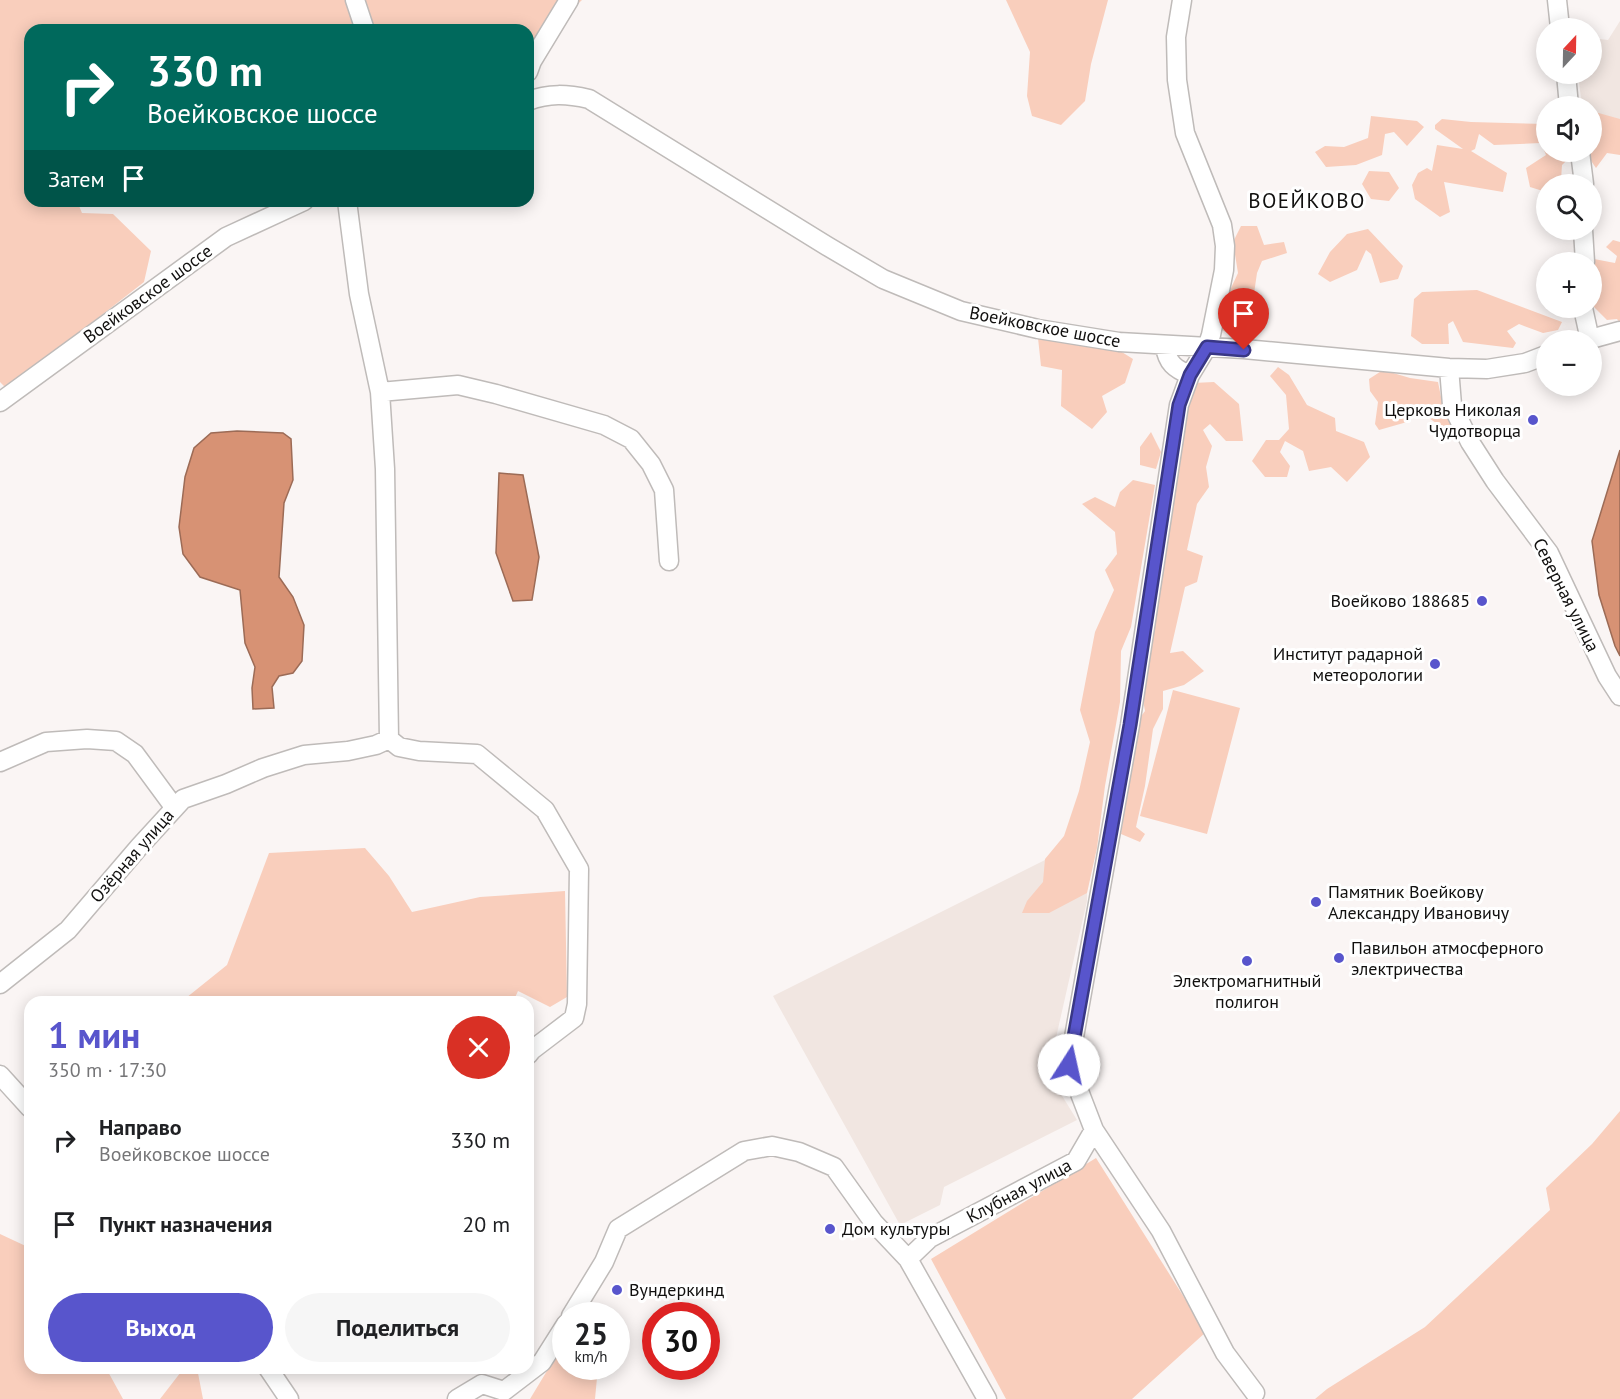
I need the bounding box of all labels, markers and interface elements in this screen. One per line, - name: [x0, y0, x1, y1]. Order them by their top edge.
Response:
- north arrow: [1536, 18, 1602, 84]
- map controls: [1536, 18, 1602, 396]
- text: 330 m: [147, 43, 263, 98]
- icon: right: [48, 48, 126, 126]
- text: Воейковское шоссе: [147, 96, 378, 130]
- button: sound: [1536, 96, 1602, 162]
- icon: arrive: [117, 162, 150, 195]
- text: Затем: [48, 165, 105, 193]
- button: search: [1536, 174, 1602, 240]
- district label: ВОЕЙКОВО: [1248, 187, 1366, 214]
- street label: Воейковское шоссе: [79, 239, 217, 348]
- button: +: [1536, 252, 1602, 318]
- pin: [1218, 288, 1269, 350]
- icon: arrive: [1227, 297, 1260, 330]
- street label: Воейковское шоссе: [967, 301, 1123, 352]
- button: −: [1536, 330, 1602, 396]
- place label: Церковь Николая Чудотворца: [1384, 398, 1521, 442]
- marker: Церковь Николая Чудотворца: [1526, 413, 1540, 427]
- street label: Северная улица: [1528, 534, 1605, 655]
- place label: Воейково 188685: [1331, 589, 1470, 612]
- marker: Воейково 188685: [1475, 594, 1489, 608]
- place label: Институт радарной метеорологии: [1273, 642, 1423, 686]
- marker: Институт радарной метеорологии: [1428, 657, 1442, 671]
- street label: Озёрная улица: [85, 804, 179, 907]
- place label: Памятник Воейкову Александру Ивановичу: [1328, 880, 1510, 924]
- marker: Памятник Воейкову Александру Ивановичу: [1309, 895, 1323, 909]
- place label: Павильон атмосферного электричества: [1351, 936, 1544, 980]
- marker: Павильон атмосферного электричества: [1332, 951, 1346, 965]
- marker: Электромагнитный полигон: [1240, 954, 1254, 968]
- place label: Электромагнитный полигон: [1173, 969, 1321, 1013]
- text: 1 мин: [48, 1011, 140, 1058]
- button: close: [447, 1016, 510, 1079]
- position arrow: [1037, 1033, 1101, 1097]
- text: 350 m · 17:30: [48, 1057, 166, 1083]
- text: Направо: [99, 1113, 182, 1141]
- icon: right: [48, 1124, 81, 1157]
- text: 330 m: [450, 1126, 510, 1154]
- text: Воейковское шоссе: [99, 1141, 270, 1167]
- street label: Клубная улица: [962, 1153, 1075, 1228]
- icon: arrive: [48, 1208, 81, 1241]
- text: Пункт назначения: [99, 1210, 272, 1238]
- text: 20 m: [462, 1210, 510, 1238]
- place label: Дом культуры: [842, 1217, 950, 1240]
- marker: Дом культуры: [823, 1222, 837, 1236]
- place label: Вундеркинд: [629, 1278, 724, 1301]
- marker: Вундеркинд: [610, 1283, 624, 1297]
- button: Выход: [48, 1293, 273, 1362]
- button: Поделиться: [285, 1293, 510, 1362]
- speed limit sign: 30: [642, 1302, 720, 1380]
- text: 25: [574, 1314, 608, 1353]
- text: km/h: [575, 1347, 607, 1366]

